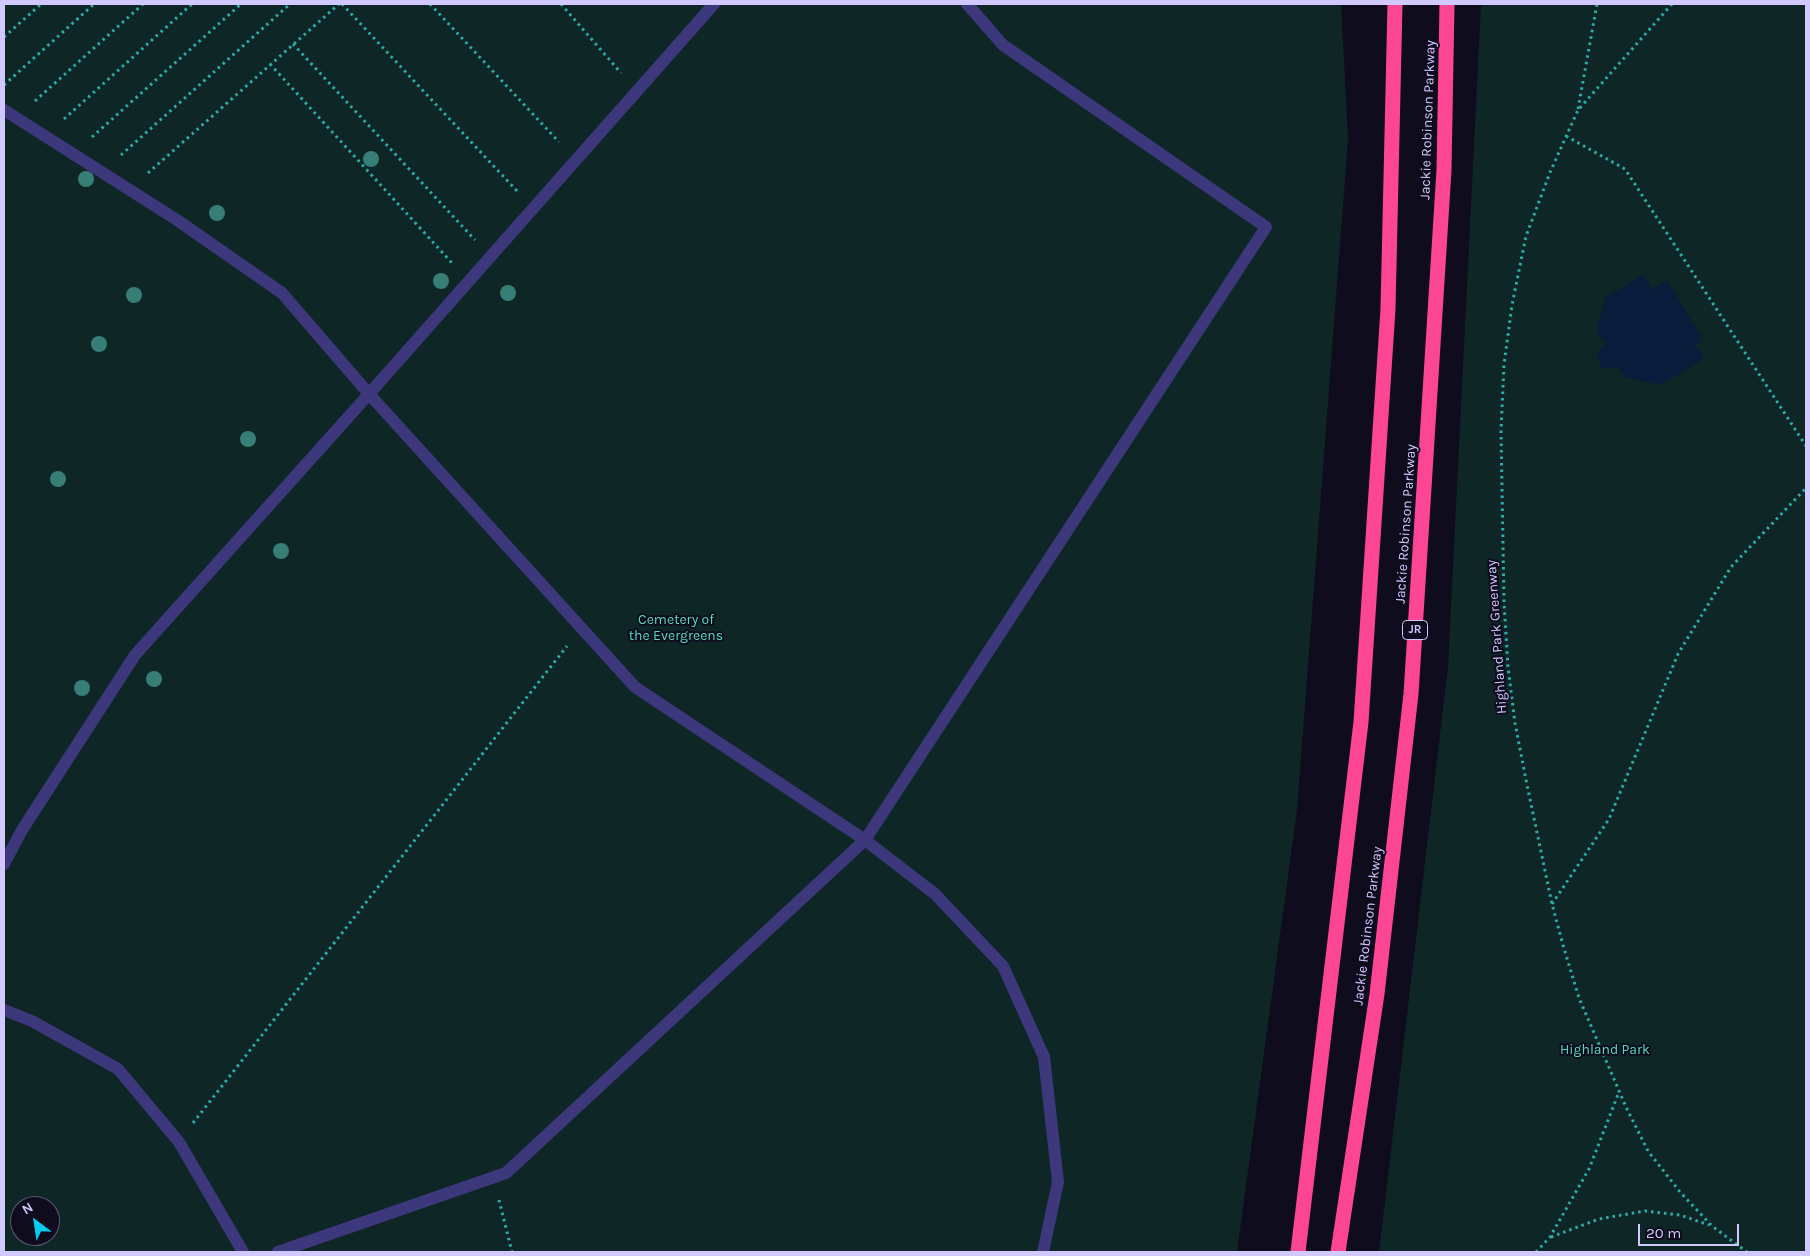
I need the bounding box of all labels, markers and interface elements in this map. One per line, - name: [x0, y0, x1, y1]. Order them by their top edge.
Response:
- street label: Jackie Robinson Parkway: [1417, 40, 1439, 200]
- street label: Jackie Robinson Parkway: [1392, 444, 1420, 604]
- street label: Highland Park Greenway: [1483, 559, 1511, 715]
- park label: Cemetery of the Evergreens: [629, 612, 723, 644]
- road number: JR: [1402, 620, 1428, 640]
- street label: Jackie Robinson Parkway: [1350, 846, 1386, 1006]
- park label: Highland Park: [1560, 1042, 1650, 1058]
- north arrow: [10, 1196, 60, 1246]
- text: N: [19, 1199, 36, 1218]
- scale bar: [1640, 1214, 1741, 1246]
- text: 20 m: [1646, 1224, 1681, 1242]

